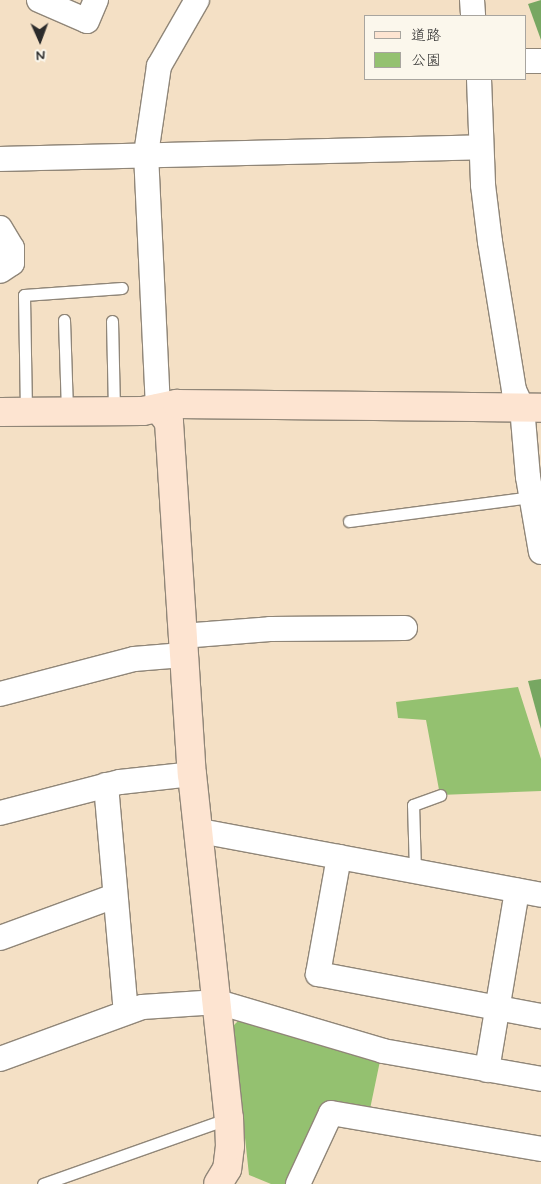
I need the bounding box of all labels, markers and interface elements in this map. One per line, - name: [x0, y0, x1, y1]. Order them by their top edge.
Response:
- north arrow: [15, 15, 65, 65]
- legend: [364, 15, 526, 80]
- text: 道路: [411, 26, 441, 46]
- text: N: [36, 46, 46, 64]
- text: 公園: [411, 51, 441, 71]

